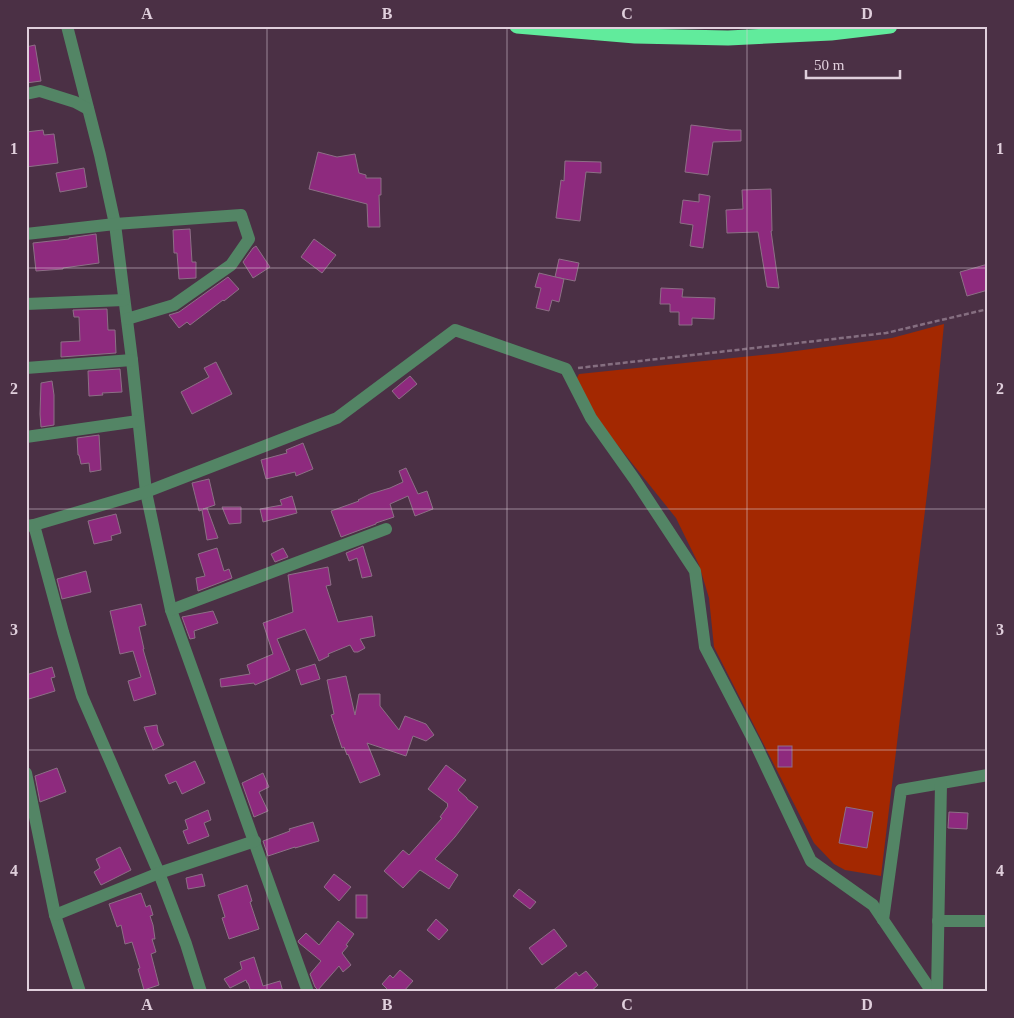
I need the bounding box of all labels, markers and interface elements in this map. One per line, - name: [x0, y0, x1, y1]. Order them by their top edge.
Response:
- text: A: [141, 5, 153, 22]
- text: B: [382, 5, 393, 22]
- text: C: [621, 5, 633, 22]
- text: D: [861, 5, 873, 22]
- scale bar: [806, 48, 900, 80]
- text: 50 m: [814, 57, 845, 73]
- text: 1: [10, 140, 18, 157]
- text: 1: [996, 140, 1004, 157]
- text: 2: [10, 380, 18, 397]
- text: 2: [996, 380, 1004, 397]
- text: 3: [10, 621, 18, 638]
- text: 3: [996, 621, 1004, 638]
- text: 4: [10, 862, 18, 879]
- text: 4: [996, 862, 1004, 879]
- text: A: [141, 996, 153, 1013]
- text: B: [382, 996, 393, 1013]
- text: C: [621, 996, 633, 1013]
- text: D: [861, 996, 873, 1013]

